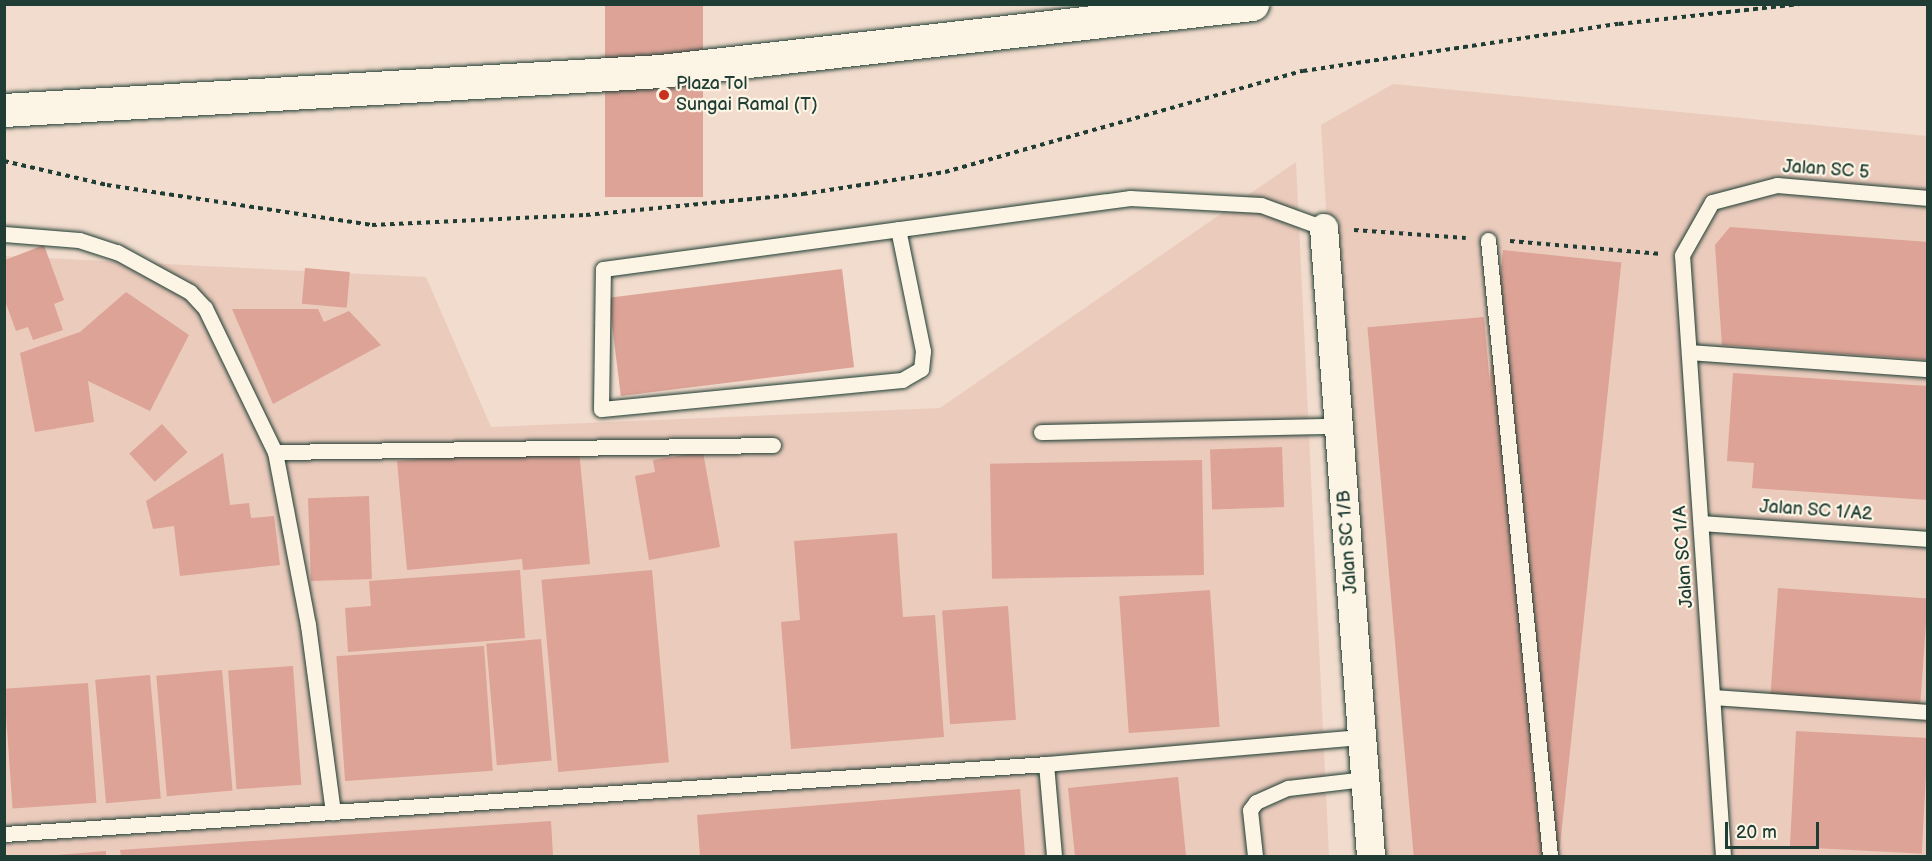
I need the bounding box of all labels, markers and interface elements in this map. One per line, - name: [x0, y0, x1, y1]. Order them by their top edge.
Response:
- place label: Plaza Tol Sungai Ramal (T): [676, 74, 818, 116]
- marker: Plaza Tol Sungai Ramal (T): [657, 88, 671, 102]
- street label: Jalan SC 5: [1782, 156, 1870, 184]
- street label: Jalan SC 1/B: [1334, 489, 1362, 595]
- street label: Jalan SC 1/A2: [1759, 496, 1873, 526]
- street label: Jalan SC 1/A: [1670, 505, 1698, 609]
- scale bar: [1728, 810, 1822, 848]
- text: 20 m: [1736, 822, 1777, 843]

